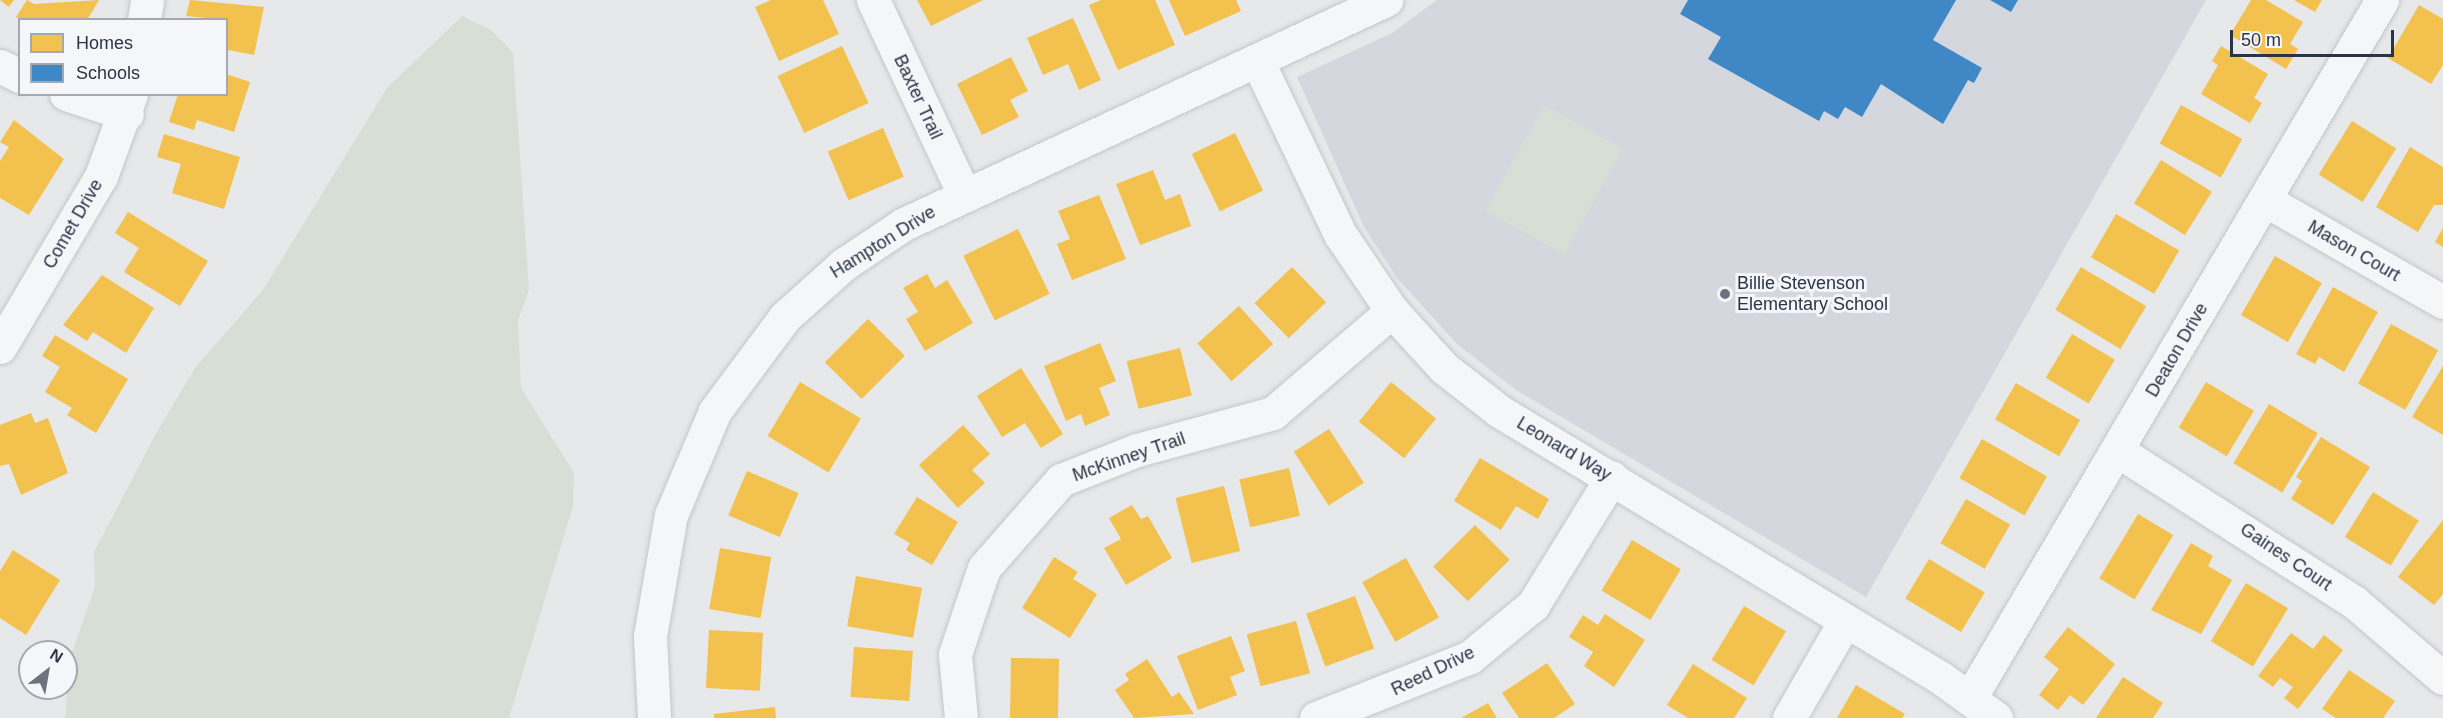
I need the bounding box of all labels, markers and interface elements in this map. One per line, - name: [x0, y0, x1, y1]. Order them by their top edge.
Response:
- legend: [18, 18, 228, 96]
- scale bar: [2233, 18, 2396, 56]
- text: 50 m: [2241, 30, 2281, 50]
- text: Homes: [76, 33, 133, 53]
- street label: Baxter Trail: [889, 51, 947, 143]
- text: Schools: [76, 63, 140, 83]
- street label: Comet Drive: [39, 175, 107, 273]
- street label: Hampton Drive: [826, 201, 940, 283]
- street label: Mason Court: [2304, 216, 2404, 286]
- place label: Billie Stevenson Elementary School: [1737, 273, 1888, 316]
- marker: Billie Stevenson Elementary School: [1718, 287, 1732, 301]
- street label: Deaton Drive: [2141, 299, 2213, 401]
- street label: Leonard Way: [1513, 412, 1615, 486]
- street label: McKinney Trail: [1070, 428, 1188, 486]
- street label: Gaines Court: [2236, 518, 2336, 596]
- north arrow: [18, 640, 78, 700]
- street label: Reed Drive: [1388, 642, 1478, 700]
- text: N: [47, 646, 66, 666]

